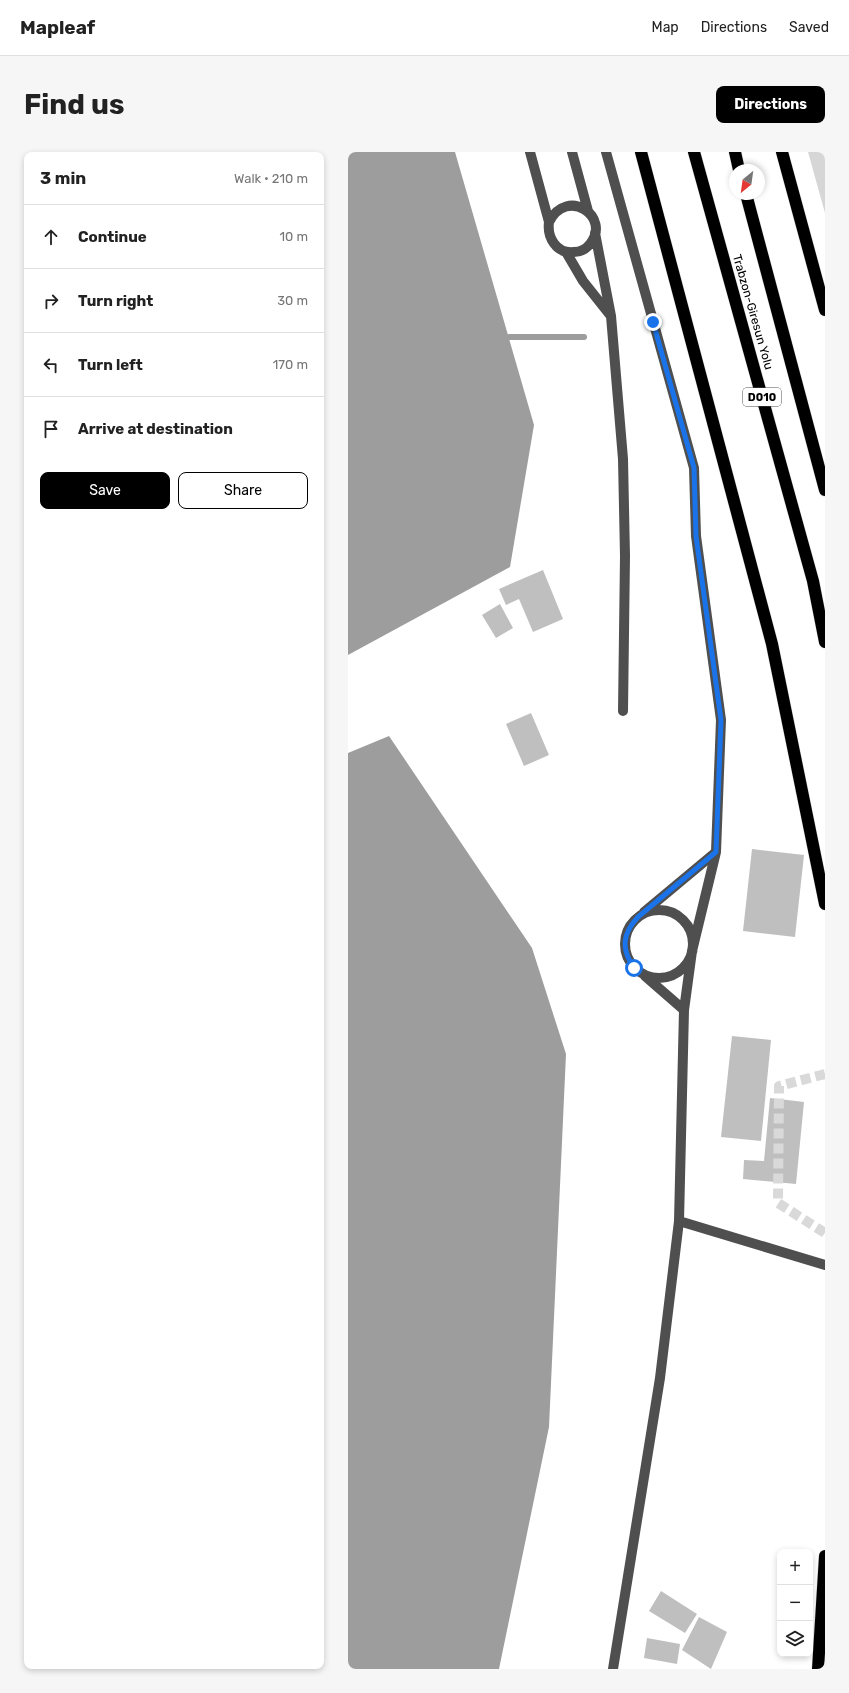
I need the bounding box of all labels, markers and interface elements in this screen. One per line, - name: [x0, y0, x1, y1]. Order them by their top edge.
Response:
- text: Mapleaf: [20, 16, 95, 39]
- text: Map: [652, 19, 679, 36]
- text: Directions: [701, 19, 767, 36]
- text: Saved: [789, 19, 829, 36]
- button: Directions: [716, 86, 825, 123]
- text: Find us: [24, 88, 124, 121]
- north arrow: [729, 164, 765, 200]
- text: 3 min: [40, 168, 86, 188]
- text: Walk · 210 m: [234, 171, 308, 186]
- icon: ahead: [40, 226, 62, 248]
- text: Continue: [78, 228, 147, 246]
- text: 10 m: [279, 229, 308, 244]
- street label: Trabzon-Giresun Yolu: [730, 253, 776, 371]
- icon: right: [40, 290, 62, 312]
- text: Turn right: [78, 292, 153, 310]
- text: 30 m: [277, 293, 308, 308]
- route end: [644, 313, 662, 331]
- icon: left: [40, 354, 62, 376]
- text: Turn left: [78, 356, 143, 374]
- text: 170 m: [273, 357, 308, 372]
- road number: D010: [743, 388, 781, 406]
- icon: arrive: [40, 418, 62, 440]
- text: Arrive at destination: [78, 420, 233, 438]
- button: Save: [40, 472, 170, 509]
- button: Share: [178, 472, 308, 509]
- route start: [625, 959, 643, 977]
- map controls: [777, 1549, 813, 1657]
- button: +: [777, 1549, 813, 1585]
- button: −: [777, 1585, 813, 1621]
- button: layers: [777, 1621, 813, 1657]

